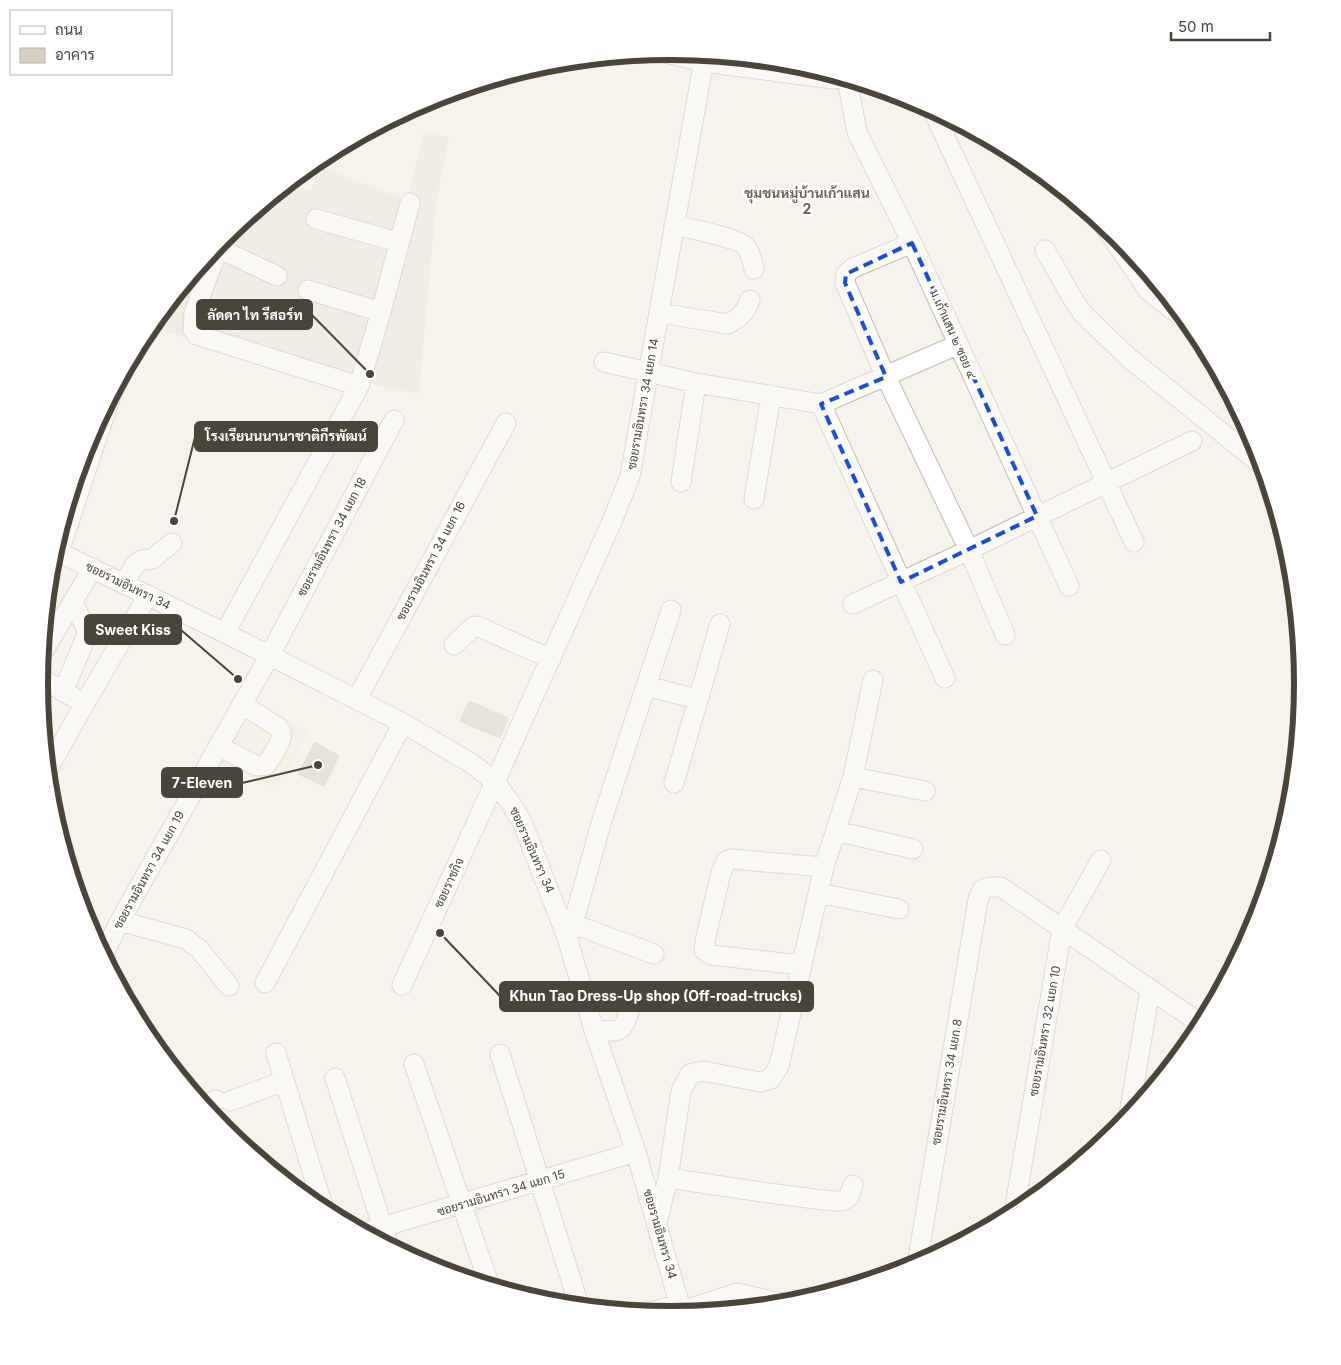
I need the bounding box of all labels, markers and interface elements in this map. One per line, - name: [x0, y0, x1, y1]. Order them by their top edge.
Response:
- legend: [10, 10, 172, 75]
- scale bar: [1171, 10, 1270, 42]
- text: 50 m: [1178, 17, 1214, 36]
- text: ถนน: [55, 20, 83, 39]
- text: อาคาร: [55, 45, 95, 64]
- district label: ชุมชนหมู่บ้านเก้าแสน 2: [744, 184, 870, 217]
- street label: ม.เก้าแสน ๒ ซอย ๔: [927, 287, 980, 382]
- callout: ลัดดา ไท รีสอร์ท: [197, 300, 312, 329]
- text: ลัดดา ไท รีสอร์ท: [207, 306, 303, 323]
- street label: ซอยรามอินทรา 34 แยก 14: [624, 337, 661, 471]
- callout: โรงเรียนนนานาชาติกีรพัฒน์: [195, 422, 377, 451]
- text: โรงเรียนนนานาชาติกีรพัฒน์: [204, 427, 368, 444]
- street label: ซอยรามอินทรา 34 แยก 18: [294, 475, 369, 599]
- street label: ซอยรามอินทรา 34 แยก 16: [393, 499, 468, 623]
- street label: ซอยรามอินทรา 34: [83, 558, 174, 613]
- callout: Sweet Kiss: [85, 615, 181, 644]
- text: Sweet Kiss: [95, 621, 171, 638]
- callout: 7-Eleven: [162, 768, 242, 797]
- text: 7-Eleven: [172, 774, 232, 791]
- street label: ซอยรามอินทรา 34: [507, 804, 558, 896]
- street label: ซอยรามอินทรา 34 แยก 19: [110, 808, 187, 931]
- street label: ซอยราชกิจ: [430, 855, 467, 910]
- street label: ซอยรามอินทรา 32 แยก 10: [1026, 964, 1063, 1097]
- callout: Khun Tao Dress-Up shop (Off-road-trucks): [500, 982, 813, 1011]
- text: Khun Tao Dress-Up shop (Off-road-trucks): [509, 987, 803, 1004]
- street label: ซอยรามอินทรา 34 แยก 8: [928, 1018, 965, 1146]
- street label: ซอยรามอินทรา 34 แยก 15: [435, 1166, 566, 1219]
- street label: ซอยรามอินทรา 34: [640, 1187, 681, 1281]

